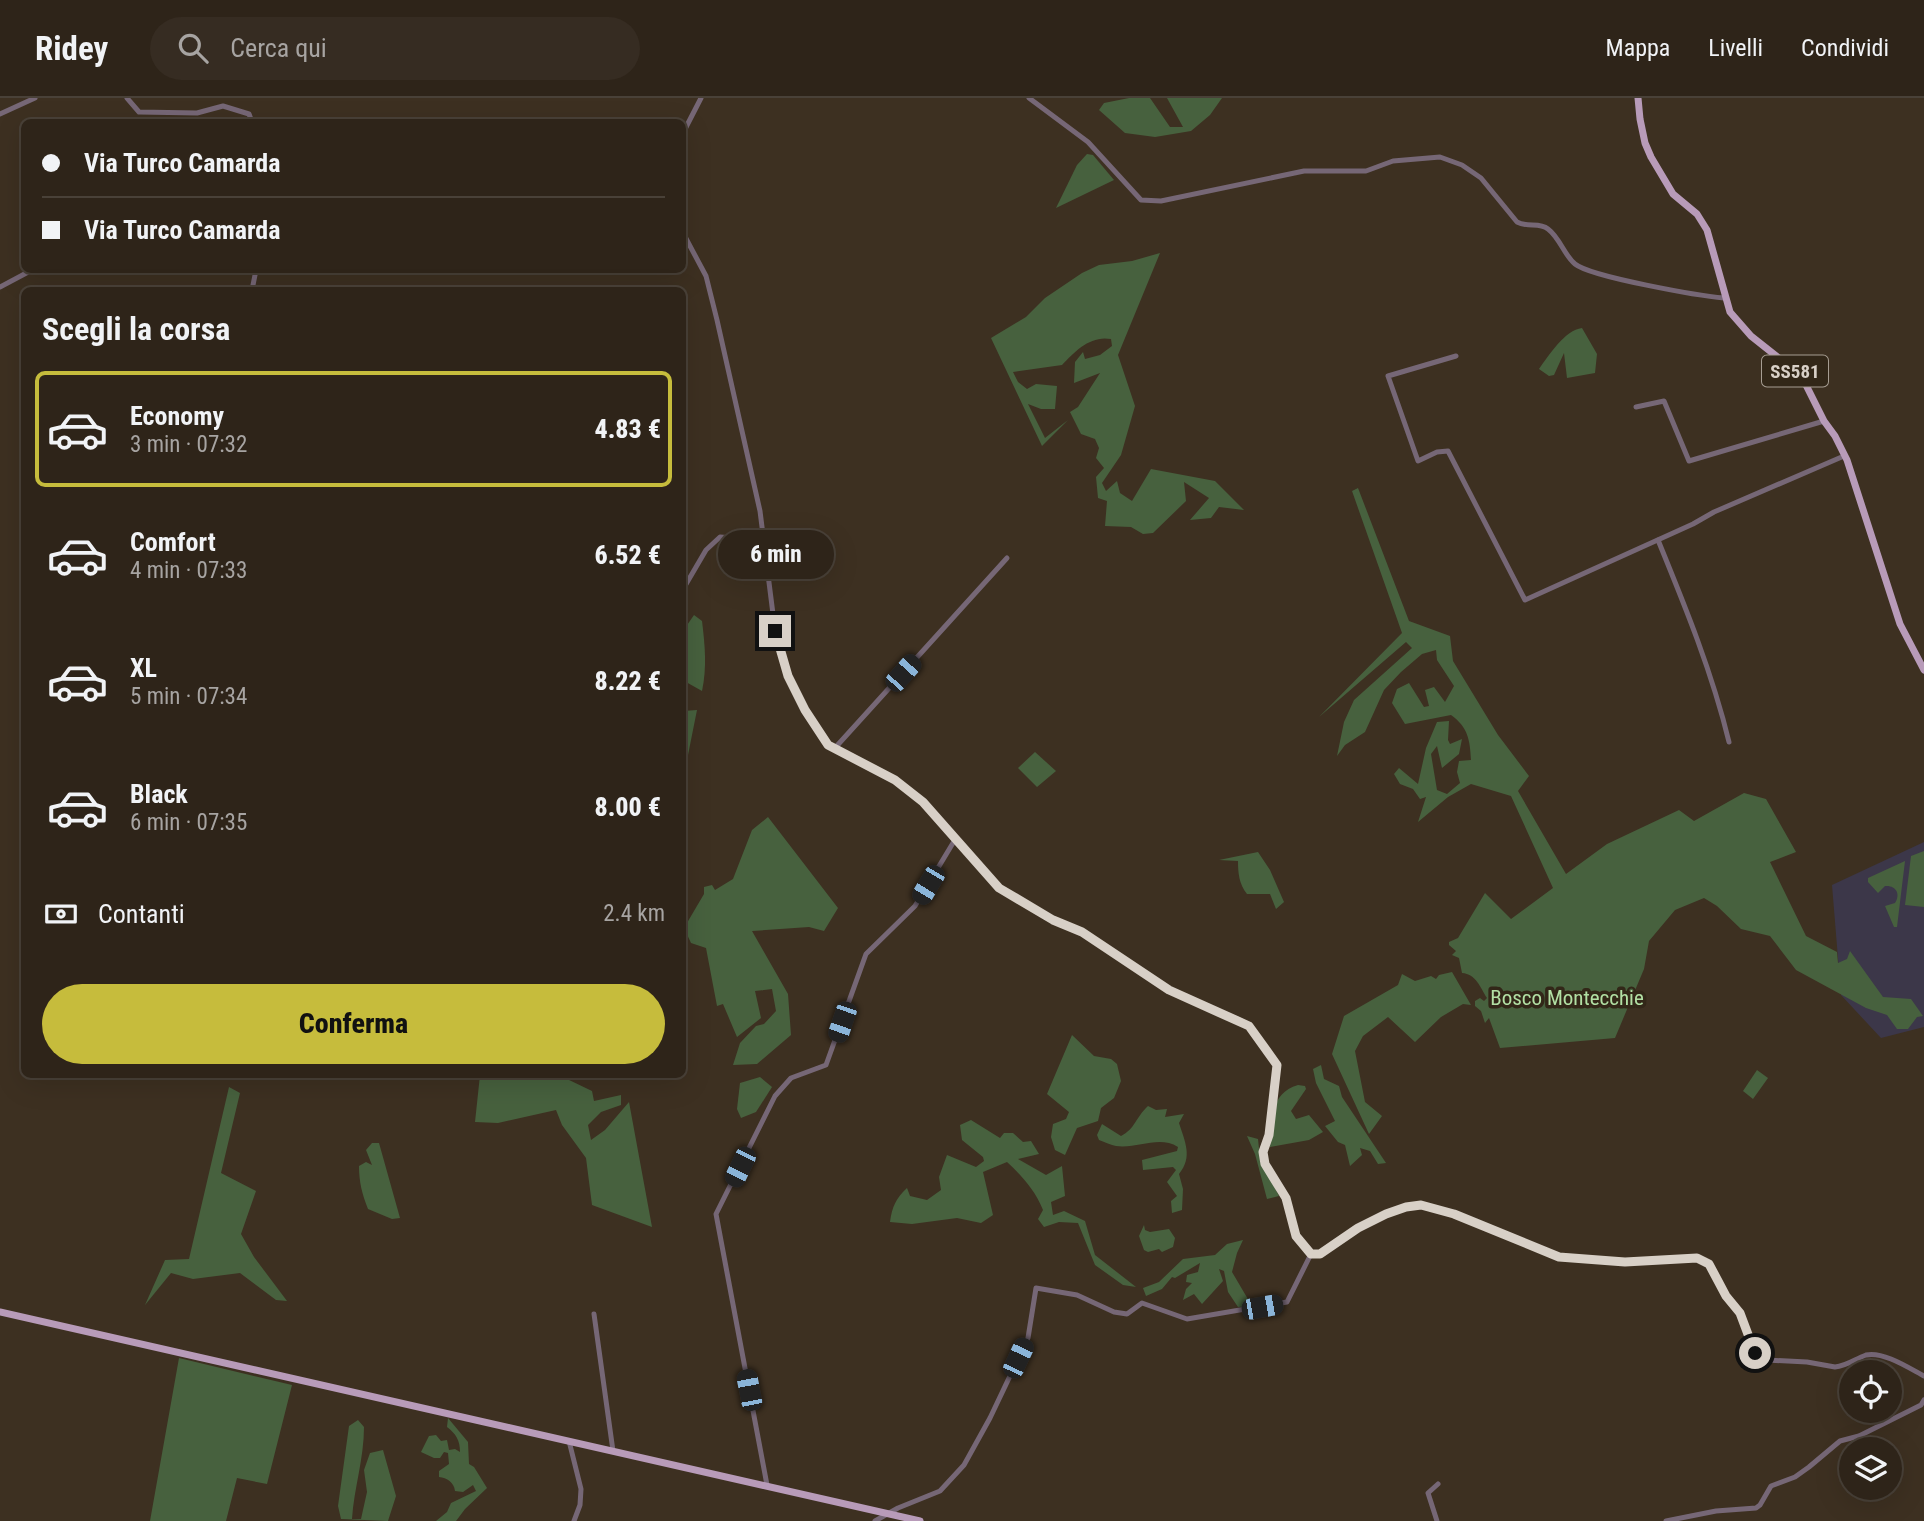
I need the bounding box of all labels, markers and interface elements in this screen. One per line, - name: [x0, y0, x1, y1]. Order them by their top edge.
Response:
- search box: [150, 17, 640, 80]
- text: Ridey: [35, 29, 108, 68]
- icon: search: [174, 29, 212, 67]
- text: Cerca qui: [230, 33, 327, 63]
- text: Mappa: [1606, 34, 1670, 62]
- text: Livelli: [1708, 34, 1763, 62]
- text: Condividi: [1801, 34, 1889, 62]
- text: Via Turco Camarda: [84, 148, 280, 178]
- text: Via Turco Camarda: [84, 215, 280, 245]
- text: Scegli la corsa: [42, 310, 230, 348]
- road number: SS581: [1762, 356, 1828, 386]
- icon: car: [46, 398, 109, 461]
- text: Economy: [130, 401, 224, 431]
- text: 4.83 €: [594, 414, 661, 444]
- text: 3 min · 07:32: [130, 431, 247, 458]
- icon: car: [46, 524, 109, 587]
- text: Comfort: [130, 527, 216, 557]
- callout: 6 min: [717, 530, 833, 578]
- text: 6.52 €: [594, 540, 661, 570]
- text: 6 min: [750, 541, 802, 568]
- text: 4 min · 07:33: [130, 557, 247, 584]
- route end: [759, 615, 791, 647]
- icon: car: [46, 650, 109, 713]
- car: [882, 650, 925, 696]
- text: XL: [130, 653, 157, 683]
- text: 8.22 €: [594, 666, 661, 696]
- text: 5 min · 07:34: [130, 683, 247, 710]
- icon: car: [46, 776, 109, 839]
- text: Black: [130, 779, 188, 809]
- text: 8.00 €: [594, 792, 661, 822]
- text: 6 min · 07:35: [130, 809, 247, 836]
- car: [909, 862, 948, 908]
- icon: cash: [42, 895, 80, 933]
- text: Contanti: [98, 899, 185, 929]
- text: 2.4 km: [603, 900, 665, 927]
- button: Conferma: [42, 984, 665, 1064]
- park label: Bosco Montecchie: [1490, 986, 1644, 1010]
- car: [826, 999, 859, 1045]
- car: [722, 1144, 759, 1190]
- car: [1240, 1293, 1285, 1321]
- car: [1000, 1335, 1037, 1381]
- route start: [1739, 1337, 1771, 1369]
- map controls: [1839, 1360, 1902, 1500]
- button: locate: [1839, 1360, 1902, 1423]
- car: [735, 1367, 764, 1413]
- button: layers: [1839, 1437, 1902, 1500]

